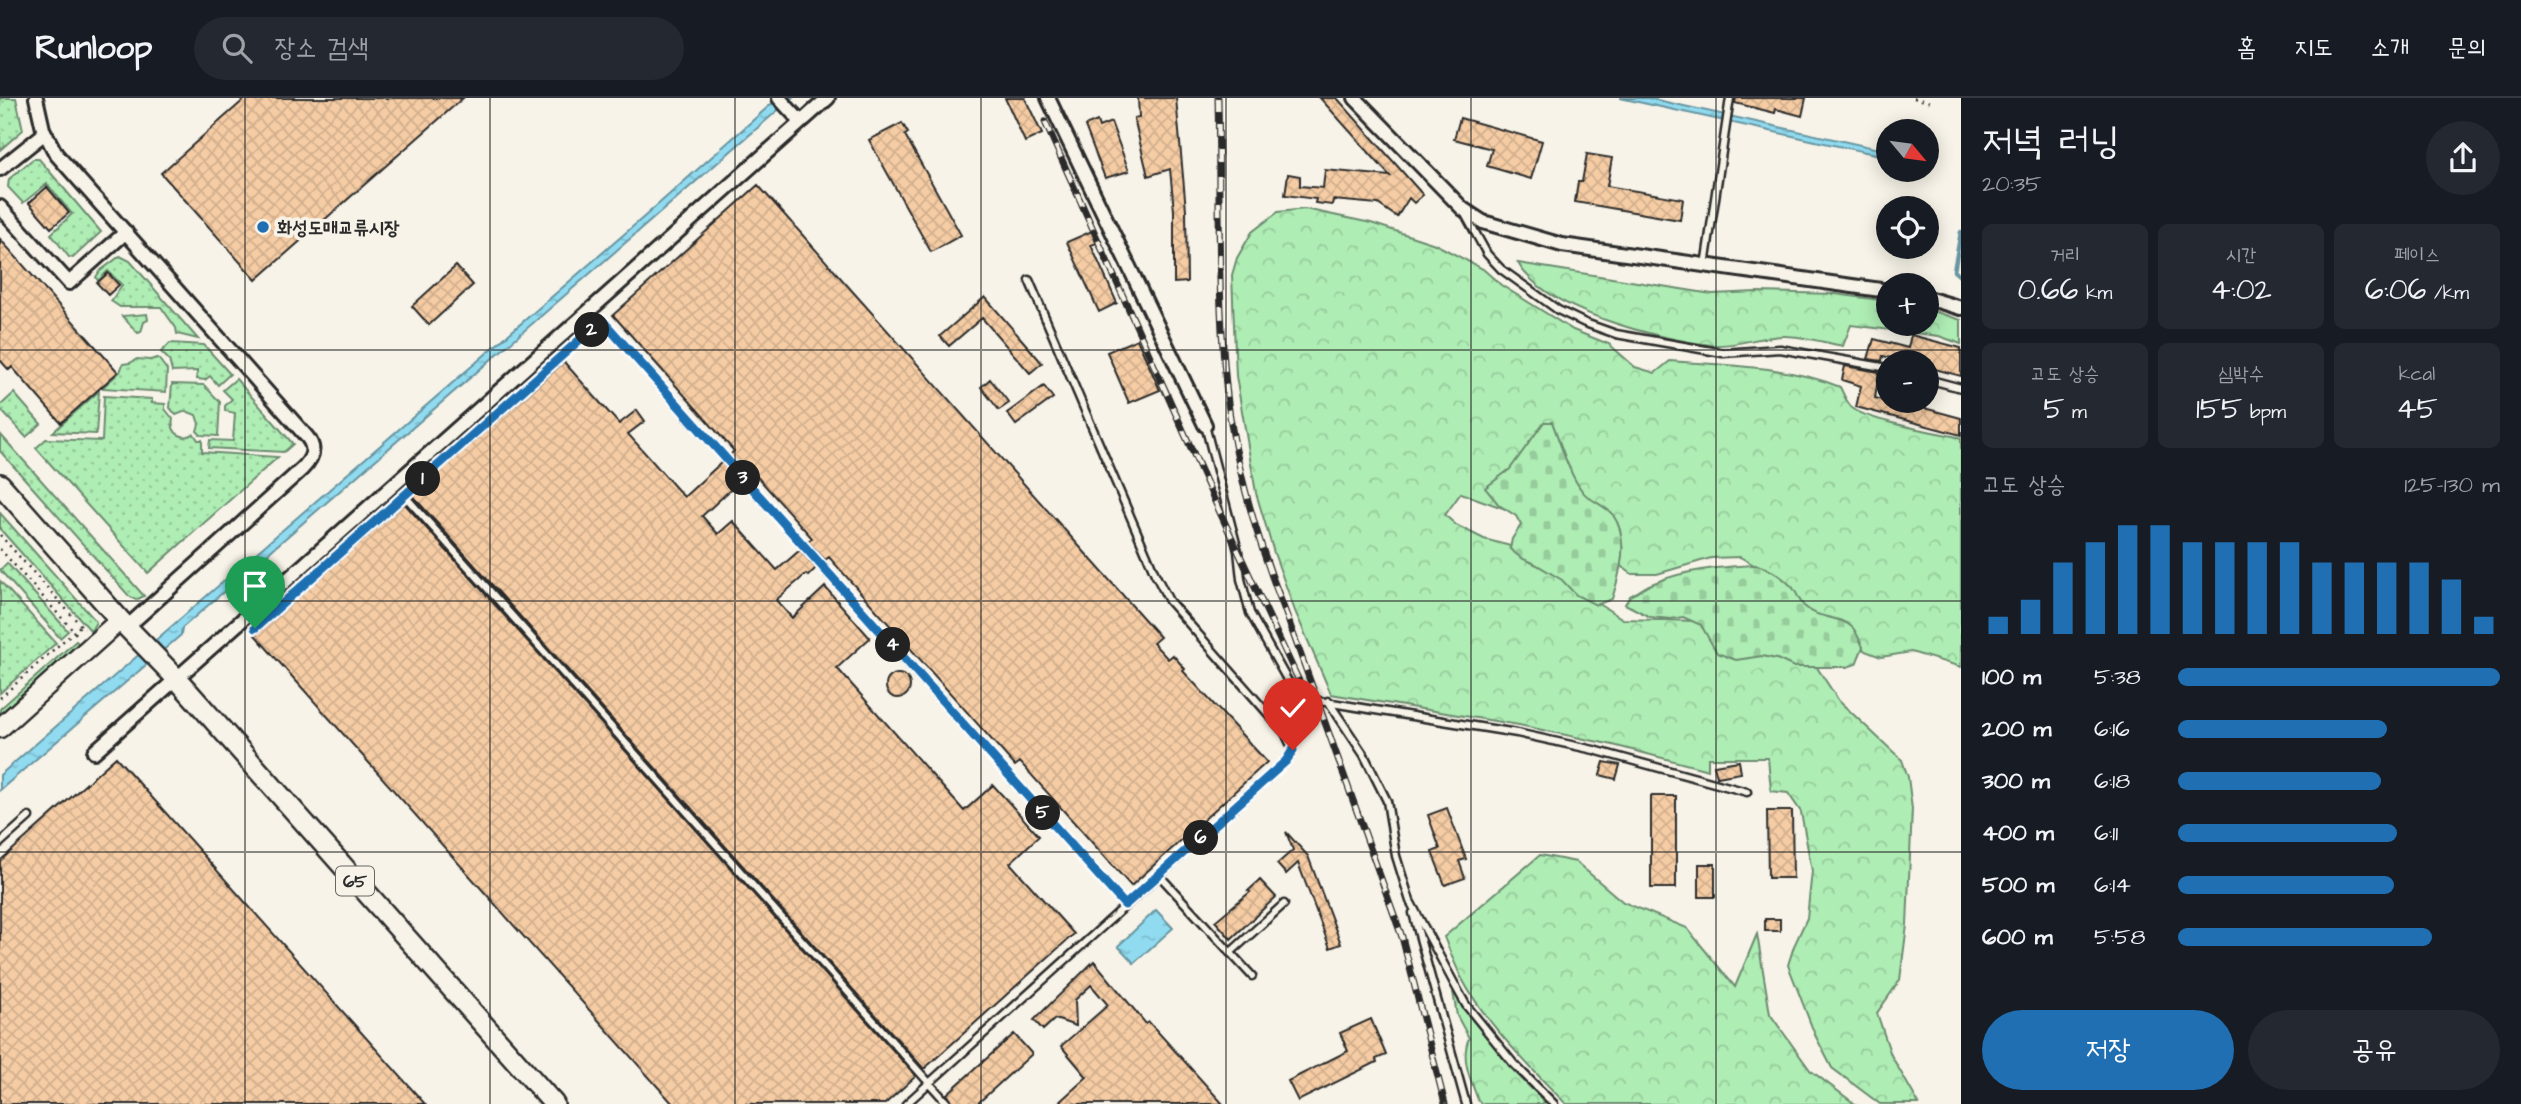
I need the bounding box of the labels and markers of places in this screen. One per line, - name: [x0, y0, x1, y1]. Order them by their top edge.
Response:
- place label: 화성도매교류시장: [277, 215, 400, 242]
- marker: 화성도매교류시장: [255, 219, 271, 235]
- pin: 2: [574, 313, 610, 348]
- pin: 3: [726, 460, 760, 496]
- pin: 1: [406, 462, 440, 496]
- pin: [225, 556, 285, 628]
- pin: 4: [876, 628, 910, 662]
- pin: [1263, 678, 1323, 750]
- pin: 5: [1026, 796, 1060, 830]
- pin: 6: [1184, 820, 1218, 856]

